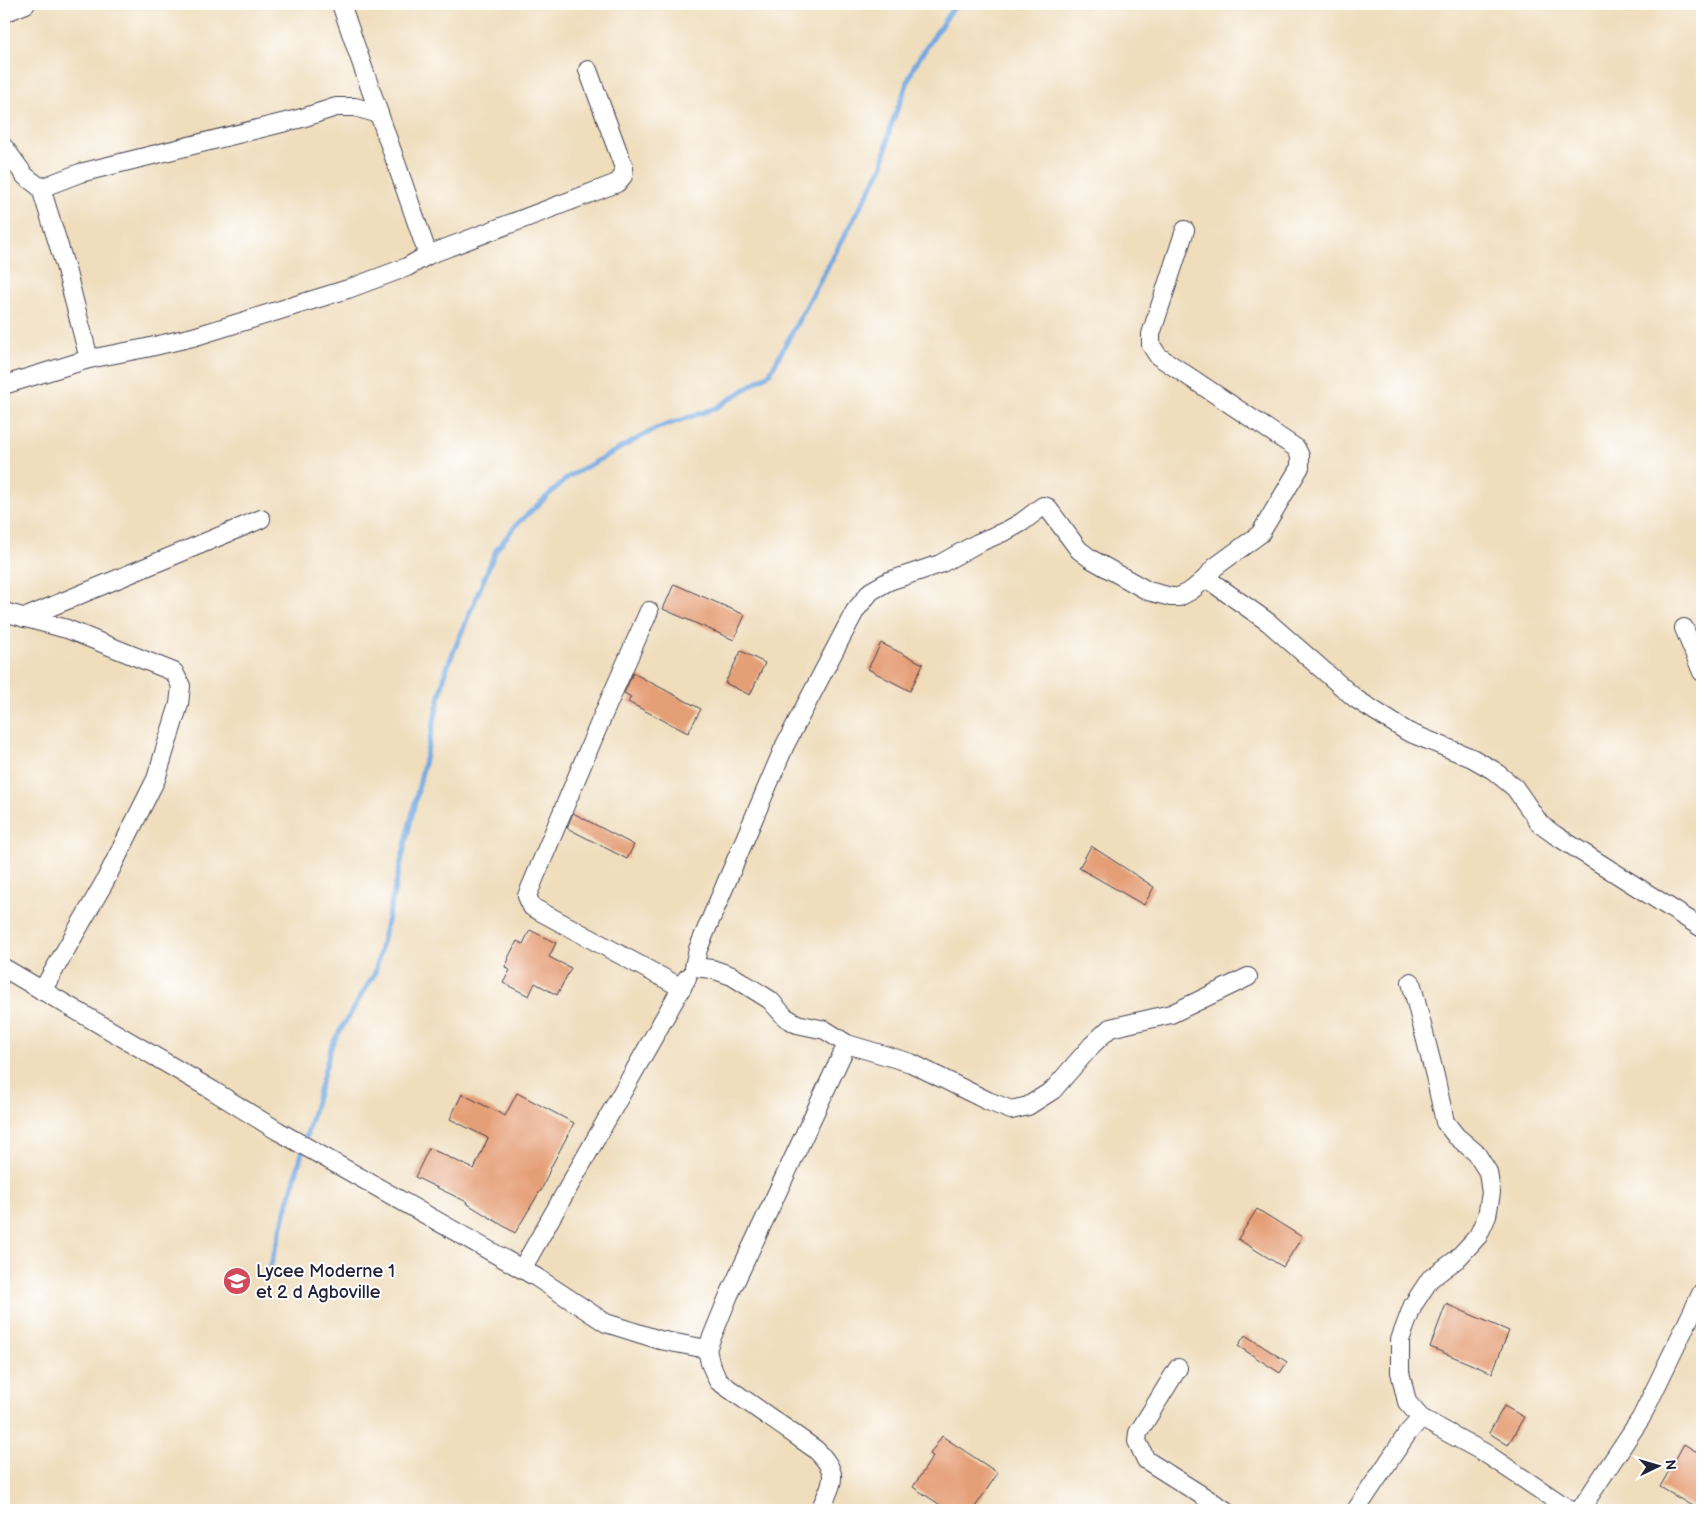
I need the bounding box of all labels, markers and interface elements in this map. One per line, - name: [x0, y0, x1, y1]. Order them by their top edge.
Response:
- place label: Lycee Moderne 1 et 2 d Agboville: [256, 1261, 395, 1303]
- school or university icon: Lycee Moderne 1 et 2 d Agboville: [222, 1266, 252, 1296]
- north arrow: [1634, 1442, 1684, 1492]
- text: N: [1662, 1459, 1679, 1471]

